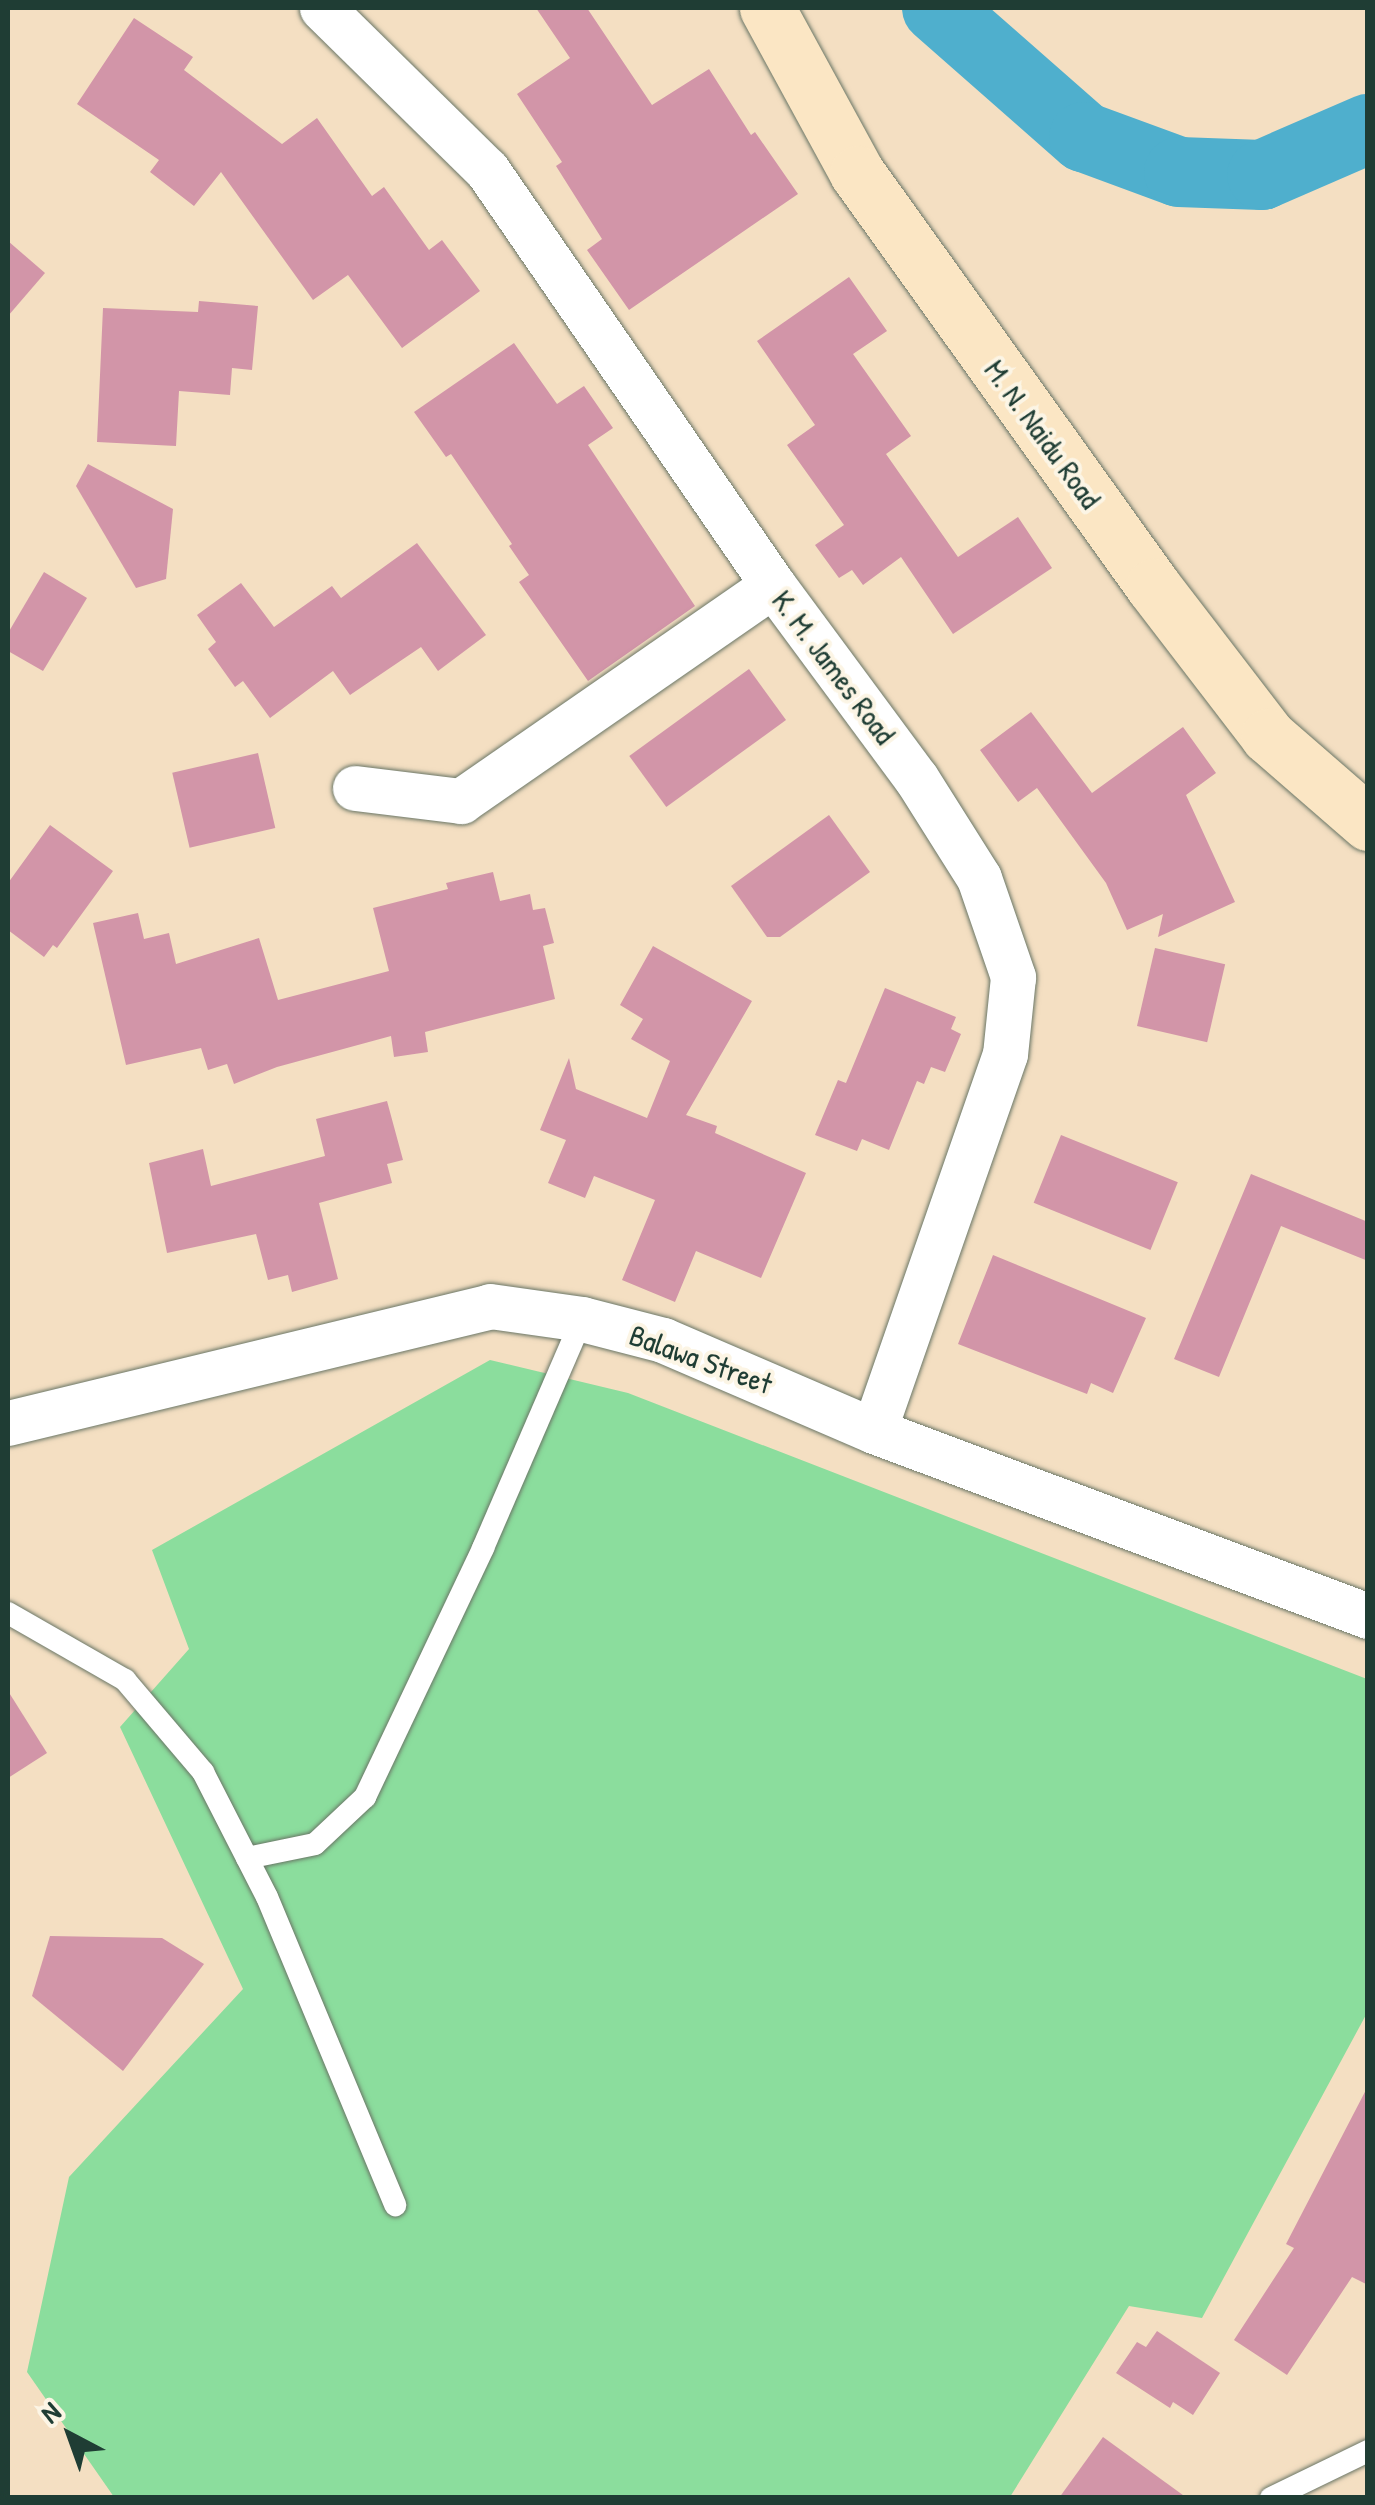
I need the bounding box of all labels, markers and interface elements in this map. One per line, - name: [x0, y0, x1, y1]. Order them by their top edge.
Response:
- street label: M. N. Naidu Road: [977, 353, 1109, 515]
- street label: K. M. James Road: [765, 583, 903, 751]
- street label: Balawa Street: [625, 1317, 777, 1401]
- north arrow: [20, 2385, 120, 2485]
- text: N: [32, 2393, 68, 2432]

